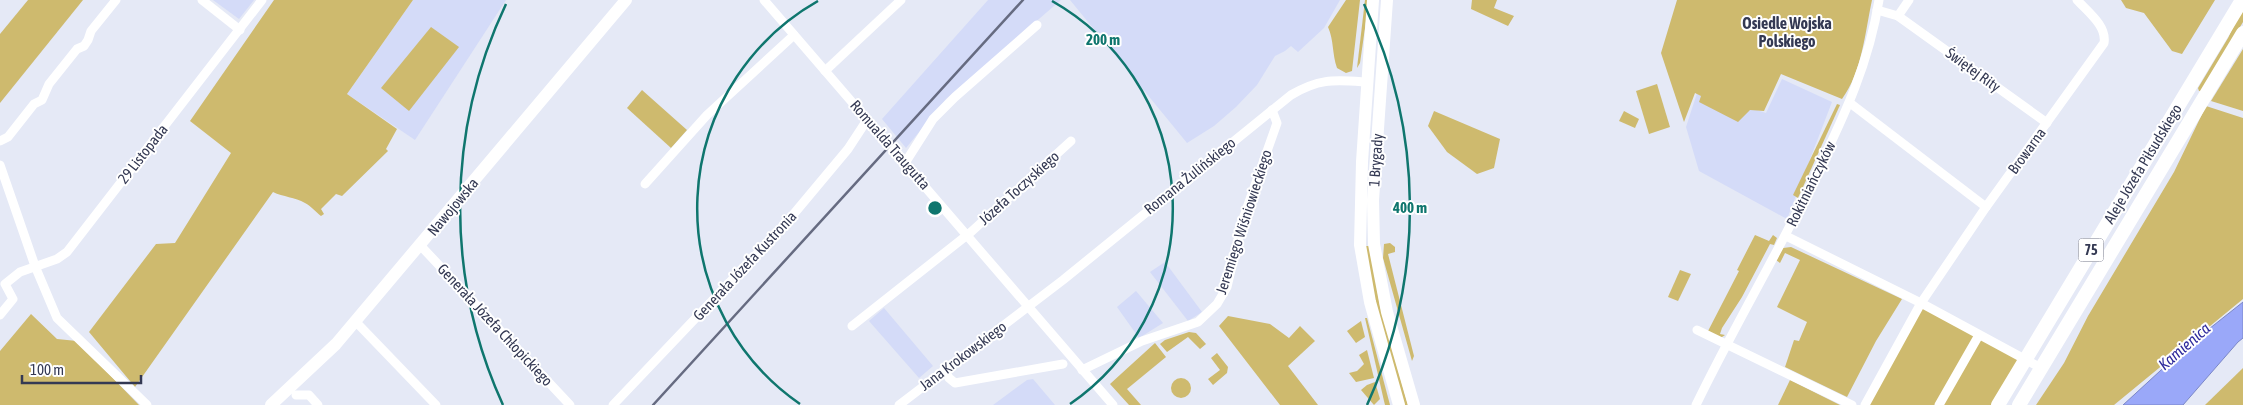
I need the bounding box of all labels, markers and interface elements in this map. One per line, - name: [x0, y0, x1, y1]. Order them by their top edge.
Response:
- district label: Osiedle Wojska Polskiego: [1742, 14, 1832, 50]
- text: 200 m: [1086, 31, 1120, 48]
- street label: Świętej Rity: [1943, 44, 2004, 95]
- street label: Romualda Traugutta: [847, 96, 934, 193]
- street label: Aleje Józefa Piłsudskiego: [2100, 101, 2185, 227]
- street label: 29 Listopada: [114, 121, 171, 187]
- street label: Browarna: [2004, 124, 2049, 177]
- street label: 1 Brygady: [1365, 133, 1386, 187]
- street label: Romana Żulińskiego: [1141, 134, 1239, 218]
- street label: Rokitniańczyków: [1783, 138, 1839, 229]
- street label: Józefa Toczyskiego: [975, 147, 1062, 228]
- street label: Jeremiego Wiśniowieckiego: [1212, 148, 1275, 296]
- street label: Nawojowska: [424, 174, 482, 239]
- centre of rings: [926, 199, 944, 217]
- text: 400 m: [1392, 199, 1427, 216]
- street label: Generała Józefa Kustronia: [690, 208, 800, 324]
- road number: 75: [2078, 238, 2104, 262]
- street label: Generała Józefa Chłopickiego: [434, 260, 556, 389]
- street label: Jana Krokowskiego: [916, 318, 1009, 394]
- water label: Kamienica: [2155, 318, 2214, 373]
- scale bar: [22, 352, 141, 384]
- text: 100 m: [30, 361, 64, 378]

